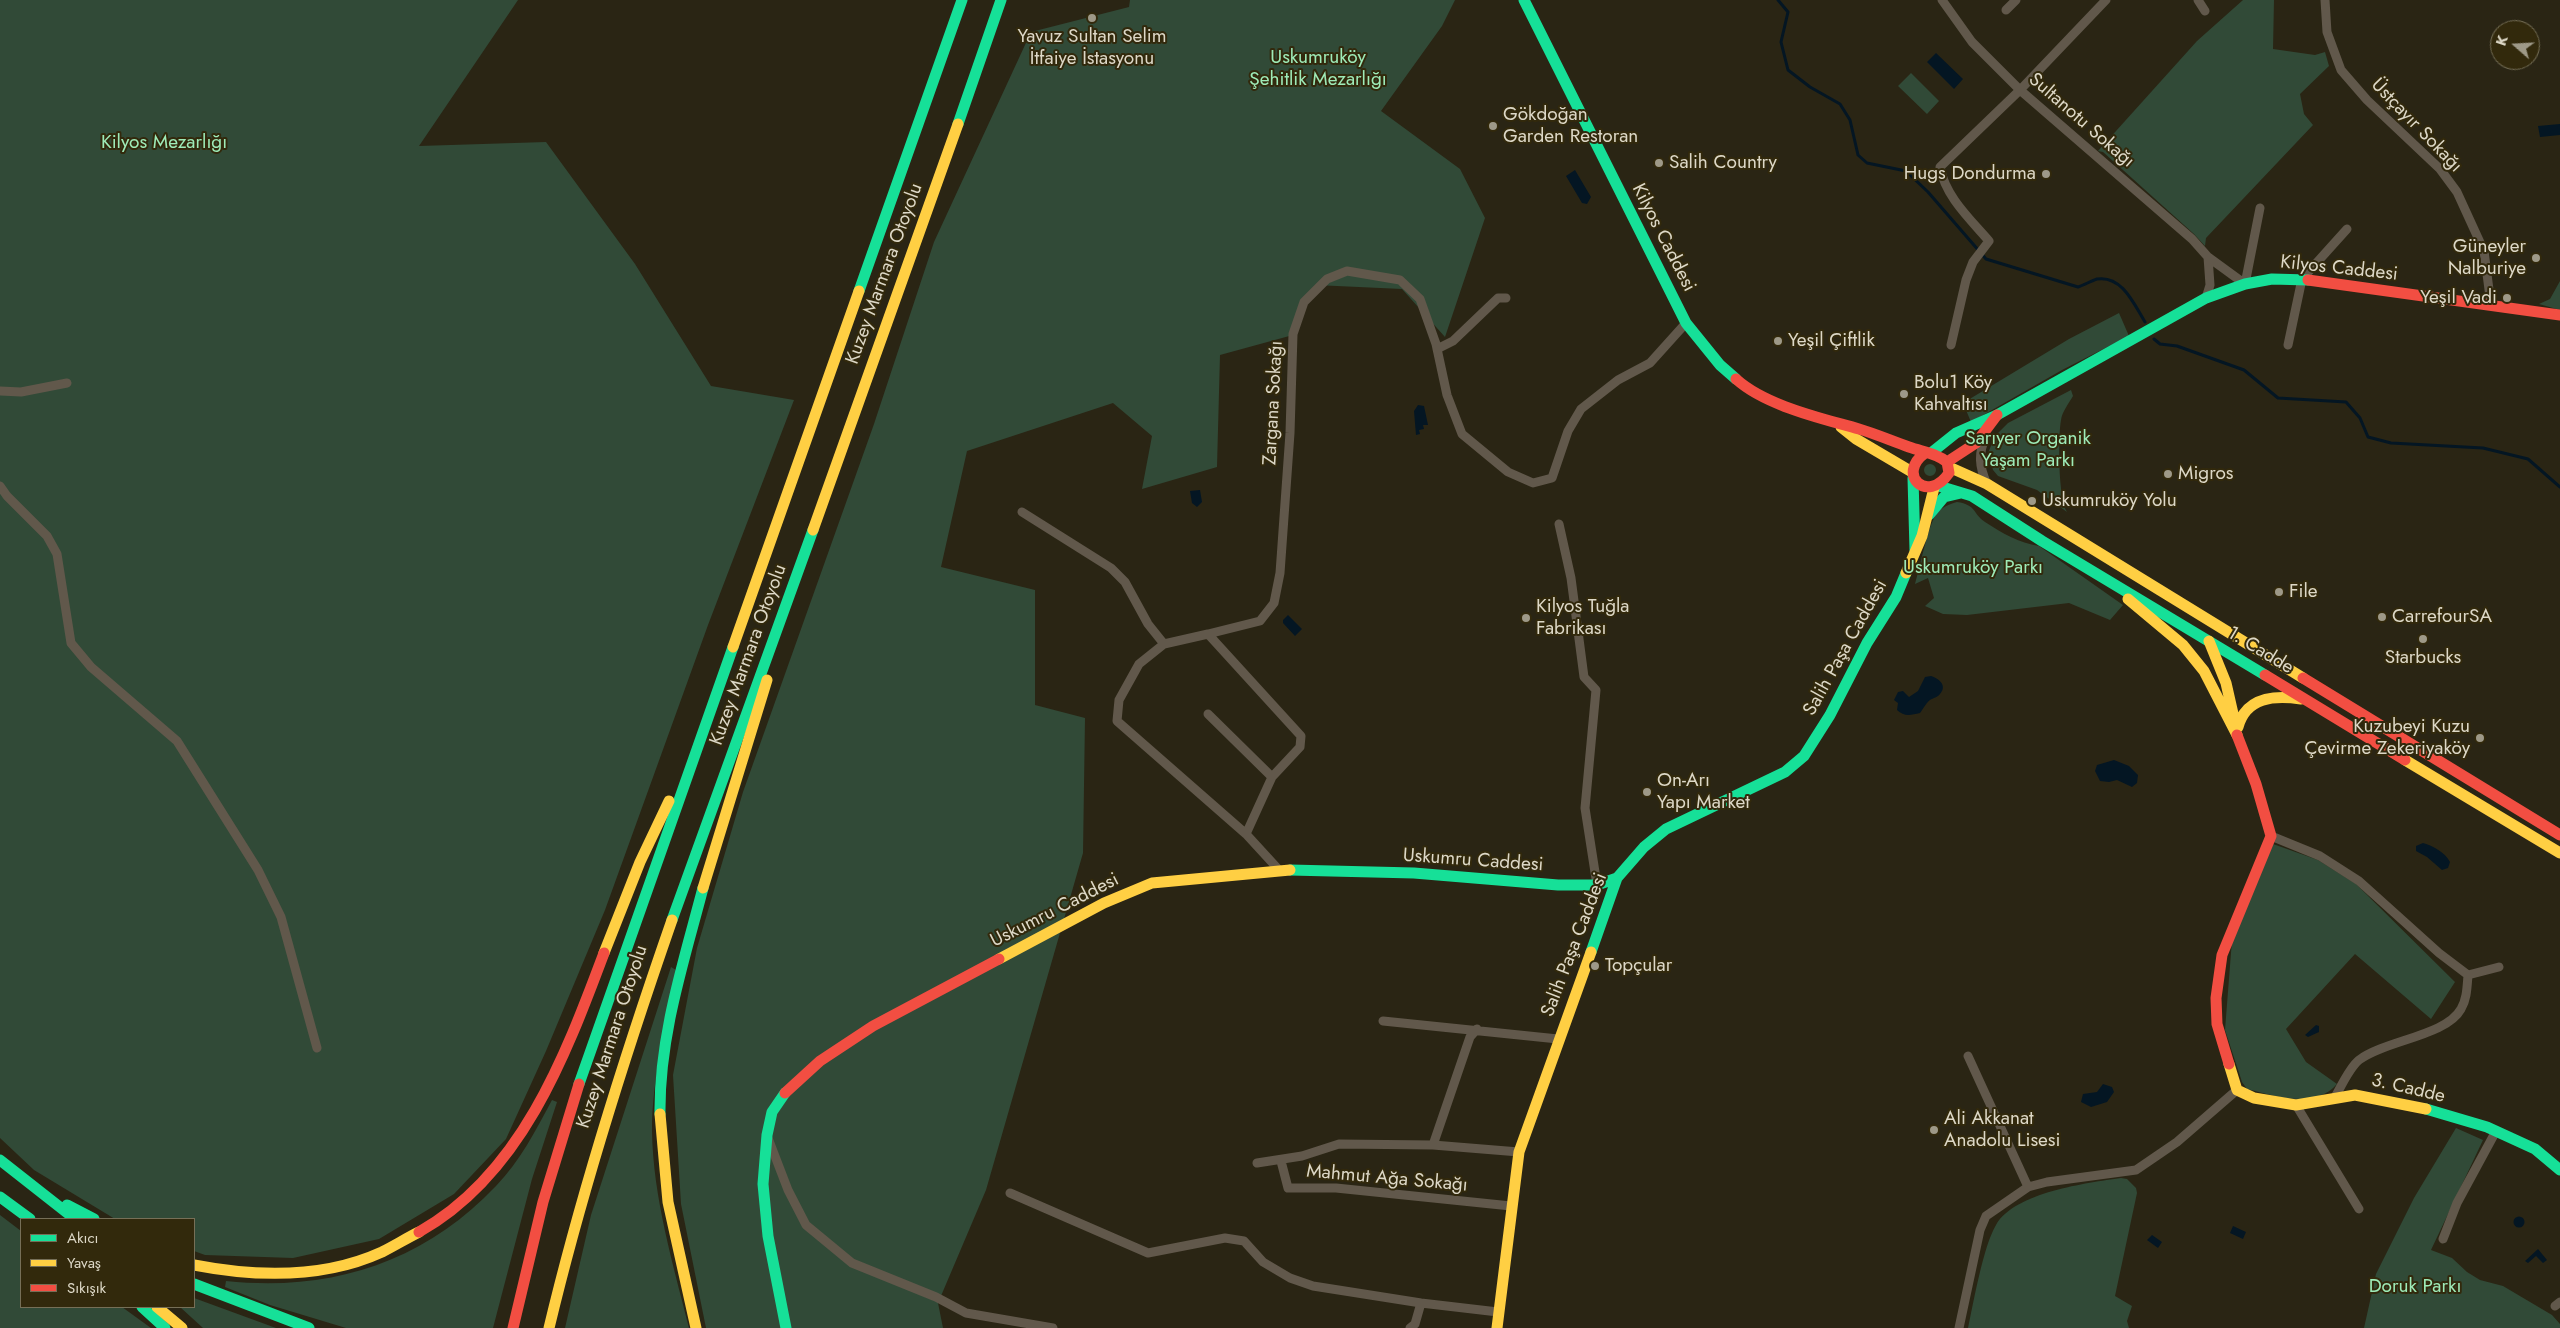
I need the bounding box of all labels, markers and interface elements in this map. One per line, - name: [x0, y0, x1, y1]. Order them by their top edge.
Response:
- marker: Yavuz Sultan Selim İtfaiye İstasyonu: [1086, 12, 1098, 24]
- north arrow: [2490, 20, 2540, 70]
- place label: Yavuz Sultan Selim İtfaiye İstasyonu: [1017, 26, 1167, 70]
- text: K: [2491, 33, 2513, 48]
- park label: Uskumruköy Şehitlik Mezarlığı: [1249, 47, 1387, 91]
- street label: Sultanotu Sokağı: [2023, 69, 2139, 173]
- street label: Üstçayır Sokağı: [2365, 74, 2467, 178]
- place label: Gökdoğan Garden Restoran: [1503, 104, 1638, 148]
- marker: Gökdoğan Garden Restoran: [1487, 120, 1499, 132]
- park label: Kilyos Mezarlığı: [101, 132, 227, 154]
- place label: Salih Country: [1669, 152, 1777, 174]
- marker: Salih Country: [1653, 157, 1665, 169]
- place label: Hugs Dondurma: [1904, 163, 2036, 185]
- marker: Hugs Dondurma: [2040, 168, 2052, 180]
- street label: Kuzey Marmara Otoyolu: [842, 180, 928, 368]
- street label: Kilyos Caddesi: [1626, 180, 1700, 296]
- place label: Güneyler Nalburiye: [2448, 236, 2526, 280]
- street label: Kilyos Caddesi: [2279, 251, 2399, 287]
- marker: Güneyler Nalburiye: [2530, 252, 2542, 264]
- place label: Yeşil Vadi: [2420, 287, 2497, 309]
- marker: Yeşil Vadi: [2501, 292, 2513, 304]
- place label: Yeşil Çiftlik: [1788, 330, 1875, 352]
- marker: Yeşil Çiftlik: [1772, 335, 1784, 347]
- street label: Zargana Sokağı: [1259, 340, 1289, 466]
- place label: Bolu1 Köy Kahvaltısı: [1914, 372, 1992, 416]
- marker: Bolu1 Köy Kahvaltısı: [1898, 388, 1910, 400]
- park label: Sarıyer Organik Yaşam Parkı: [1965, 428, 2091, 472]
- place label: Migros: [2178, 463, 2233, 485]
- marker: Migros: [2162, 468, 2174, 480]
- place label: Uskumruköy Yolu: [2042, 490, 2177, 512]
- marker: Uskumruköy Yolu: [2026, 495, 2038, 507]
- park label: Uskumruköy Parkı: [1903, 557, 2043, 579]
- street label: Kuzey Marmara Otoyolu: [706, 561, 792, 749]
- street label: Salih Paşa Caddesi: [1799, 576, 1893, 720]
- place label: File: [2289, 581, 2318, 603]
- marker: File: [2273, 586, 2285, 598]
- place label: Kilyos Tuğla Fabrikası: [1536, 596, 1629, 640]
- place label: CarrefourSA: [2392, 606, 2492, 628]
- marker: CarrefourSA: [2376, 611, 2388, 623]
- marker: Kilyos Tuğla Fabrikası: [1520, 612, 1532, 624]
- street label: 1. Cadde: [2223, 622, 2297, 680]
- marker: Starbucks: [2417, 633, 2429, 645]
- place label: Starbucks: [2385, 647, 2461, 669]
- place label: Kuzubeyi Kuzu Çevirme Zekeriyaköy: [2304, 716, 2470, 760]
- marker: Kuzubeyi Kuzu Çevirme Zekeriyaköy: [2474, 732, 2486, 744]
- place label: On-Arı Yapı Market: [1657, 770, 1750, 814]
- marker: On-Arı Yapı Market: [1641, 786, 1653, 798]
- street label: Uskumru Caddesi: [1402, 845, 1544, 877]
- street label: Uskumru Caddesi: [987, 869, 1123, 953]
- street label: Salih Paşa Caddesi: [1537, 870, 1613, 1020]
- street label: Kuzey Marmara Otoyolu: [573, 943, 653, 1131]
- place label: Topçular: [1605, 955, 1672, 977]
- marker: Topçular: [1589, 960, 1601, 972]
- street label: 3. Cadde: [2369, 1069, 2447, 1109]
- place label: Ali Akkanat Anadolu Lisesi: [1944, 1108, 2060, 1152]
- marker: Ali Akkanat Anadolu Lisesi: [1928, 1124, 1940, 1136]
- street label: Mahmut Ağa Sokağı: [1305, 1161, 1469, 1197]
- legend: [20, 1218, 195, 1308]
- text: Akıcı: [67, 1227, 98, 1249]
- text: Yavaş: [67, 1252, 101, 1274]
- park label: Doruk Parkı: [2369, 1276, 2461, 1298]
- text: Sıkışık: [67, 1277, 106, 1299]

